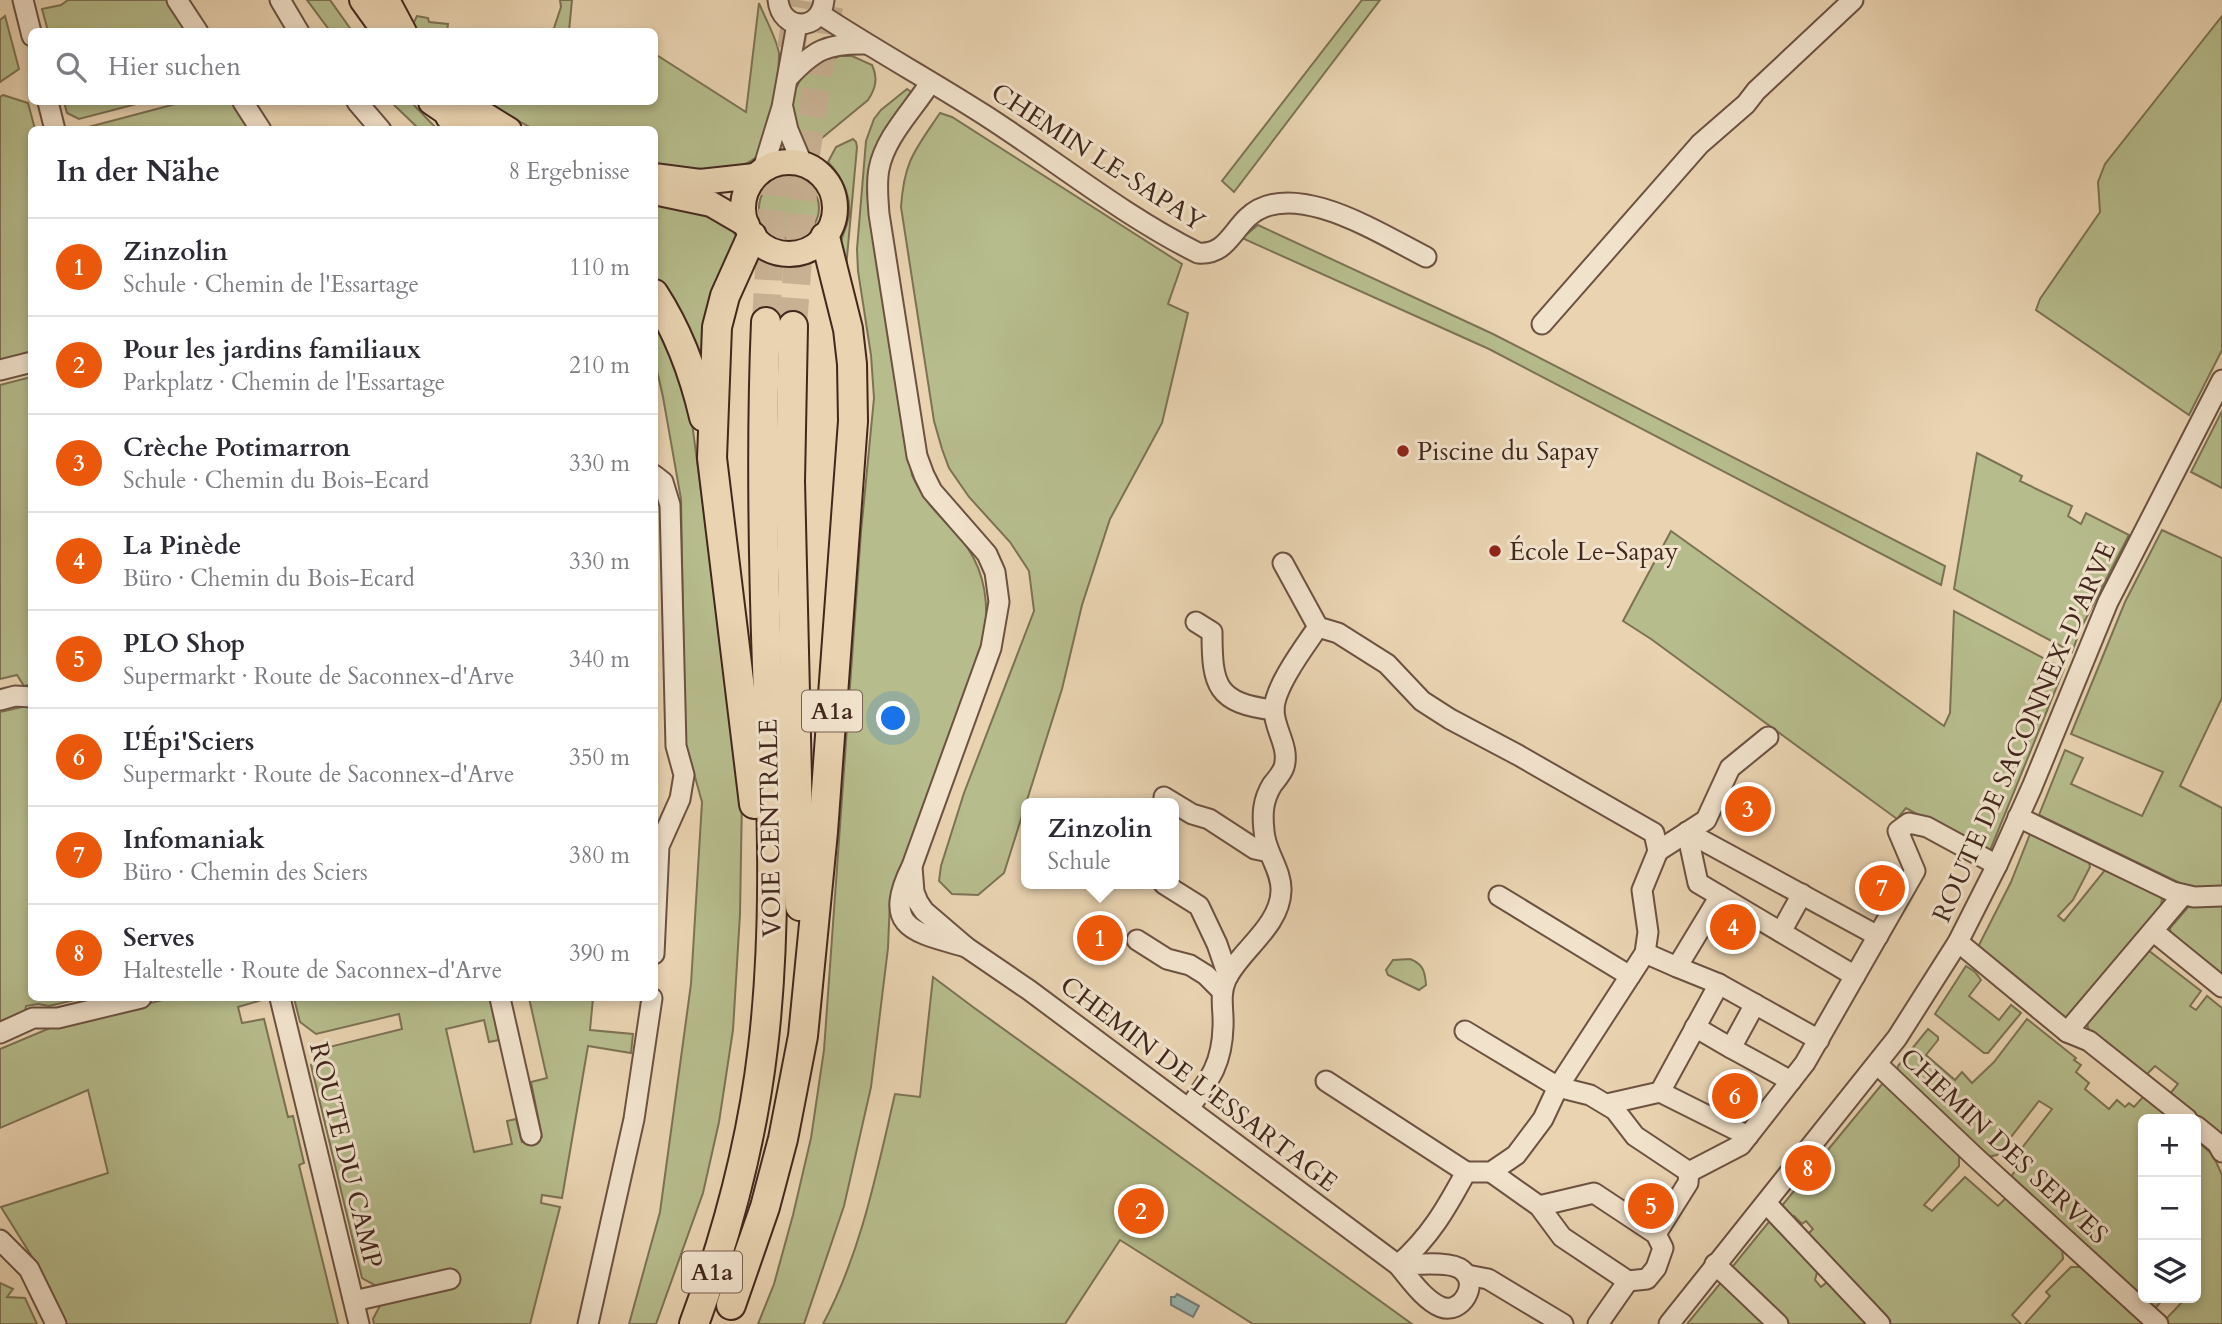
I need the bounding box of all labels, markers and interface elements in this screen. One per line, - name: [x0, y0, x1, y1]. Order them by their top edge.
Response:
- search box: [28, 28, 658, 105]
- icon: search: [52, 48, 90, 86]
- text: Hier suchen: [108, 49, 241, 84]
- street label: CHEMIN LE-SAPAY: [984, 75, 1212, 240]
- text: In der Nähe: [56, 151, 220, 192]
- text: 8 Ergebnisse: [508, 156, 630, 187]
- text: Zinzolin: [123, 234, 228, 269]
- text: 1: [73, 252, 85, 283]
- text: 110 m: [569, 252, 630, 283]
- text: Schule · Chemin de l'Essartage: [123, 269, 419, 300]
- text: Pour les jardins familiaux: [123, 332, 421, 367]
- text: 2: [73, 350, 85, 381]
- text: 210 m: [569, 350, 630, 381]
- text: Parkplatz · Chemin de l'Essartage: [123, 367, 445, 398]
- text: Crèche Potimarron: [123, 430, 350, 465]
- place label: Piscine du Sapay: [1417, 434, 1600, 469]
- marker: Piscine du Sapay: [1395, 443, 1411, 459]
- text: 3: [73, 448, 85, 479]
- text: 330 m: [569, 448, 630, 479]
- text: Schule · Chemin du Bois-Ecard: [123, 465, 429, 496]
- text: La Pinède: [123, 528, 241, 563]
- place label: École Le-Sapay: [1509, 534, 1679, 569]
- street label: ROUTE DE SACONNEX-D'ARVE: [1924, 536, 2124, 928]
- marker: École Le-Sapay: [1487, 543, 1503, 559]
- text: 4: [73, 546, 85, 577]
- text: 330 m: [569, 546, 630, 577]
- text: Büro · Chemin du Bois-Ecard: [123, 563, 415, 594]
- text: PLO Shop: [123, 626, 245, 661]
- text: 5: [73, 644, 85, 675]
- text: 340 m: [569, 644, 630, 675]
- text: Supermarkt · Route de Saconnex-d'Arve: [123, 661, 514, 692]
- road number: A1a: [802, 690, 862, 732]
- your location: [876, 701, 910, 735]
- street label: VOIE CENTRALE: [751, 718, 789, 938]
- text: L'Épi'Sciers: [123, 724, 254, 759]
- text: 6: [73, 742, 85, 773]
- text: 350 m: [569, 742, 630, 773]
- text: Supermarkt · Route de Saconnex-d'Arve: [123, 759, 514, 790]
- pin: 3: [1725, 783, 1771, 835]
- popup: [1021, 798, 1179, 889]
- text: Zinzolin: [1048, 811, 1152, 846]
- text: Infomaniak: [123, 822, 265, 857]
- text: 7: [73, 840, 85, 871]
- text: 380 m: [569, 840, 630, 871]
- text: Schule: [1048, 846, 1111, 877]
- text: Büro · Chemin des Sciers: [123, 857, 368, 888]
- pin: 7: [1859, 862, 1905, 914]
- pin: 4: [1710, 901, 1756, 953]
- pin: 1: [1077, 912, 1123, 964]
- text: Serves: [123, 920, 195, 955]
- text: 8: [73, 938, 85, 969]
- text: 390 m: [569, 938, 630, 969]
- text: Haltestelle · Route de Saconnex-d'Arve: [123, 955, 502, 986]
- street label: CHEMIN DE L'ESSARTAGE: [1053, 968, 1345, 1200]
- street label: ROUTE DU CAMP: [301, 1039, 391, 1271]
- street label: CHEMIN DES SERVES: [1892, 1040, 2116, 1252]
- pin: 6: [1712, 1070, 1758, 1122]
- map controls: [2138, 1114, 2201, 1303]
- button: +: [2138, 1114, 2201, 1177]
- pin: 8: [1785, 1142, 1831, 1194]
- button: −: [2138, 1177, 2201, 1240]
- pin: 5: [1628, 1180, 1674, 1232]
- pin: 2: [1118, 1185, 1164, 1237]
- button: layers: [2138, 1240, 2201, 1303]
- road number: A1a: [682, 1252, 742, 1292]

